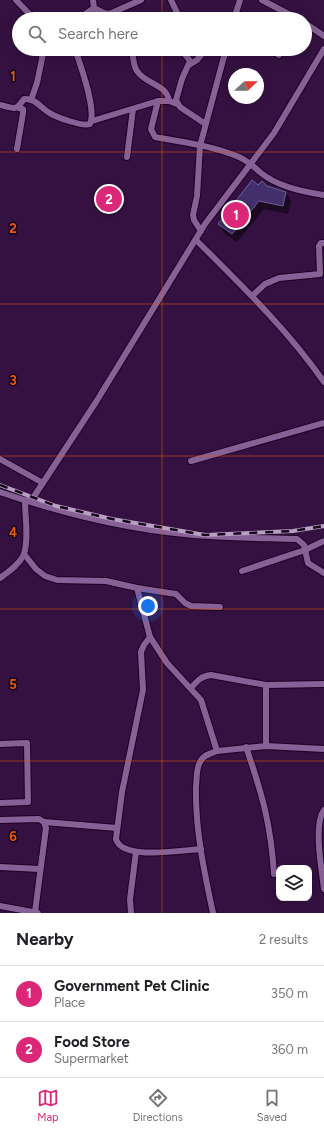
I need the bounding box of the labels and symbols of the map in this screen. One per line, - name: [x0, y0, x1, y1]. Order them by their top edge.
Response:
- north arrow: [228, 68, 264, 104]
- text: 1: [10, 69, 16, 84]
- pin: 2: [96, 184, 122, 214]
- pin: 1: [223, 200, 249, 230]
- text: 2: [9, 221, 17, 236]
- text: 3: [9, 373, 17, 388]
- text: 4: [9, 525, 17, 540]
- your location: [138, 596, 158, 616]
- text: 5: [9, 677, 17, 692]
- text: 6: [9, 829, 17, 844]

